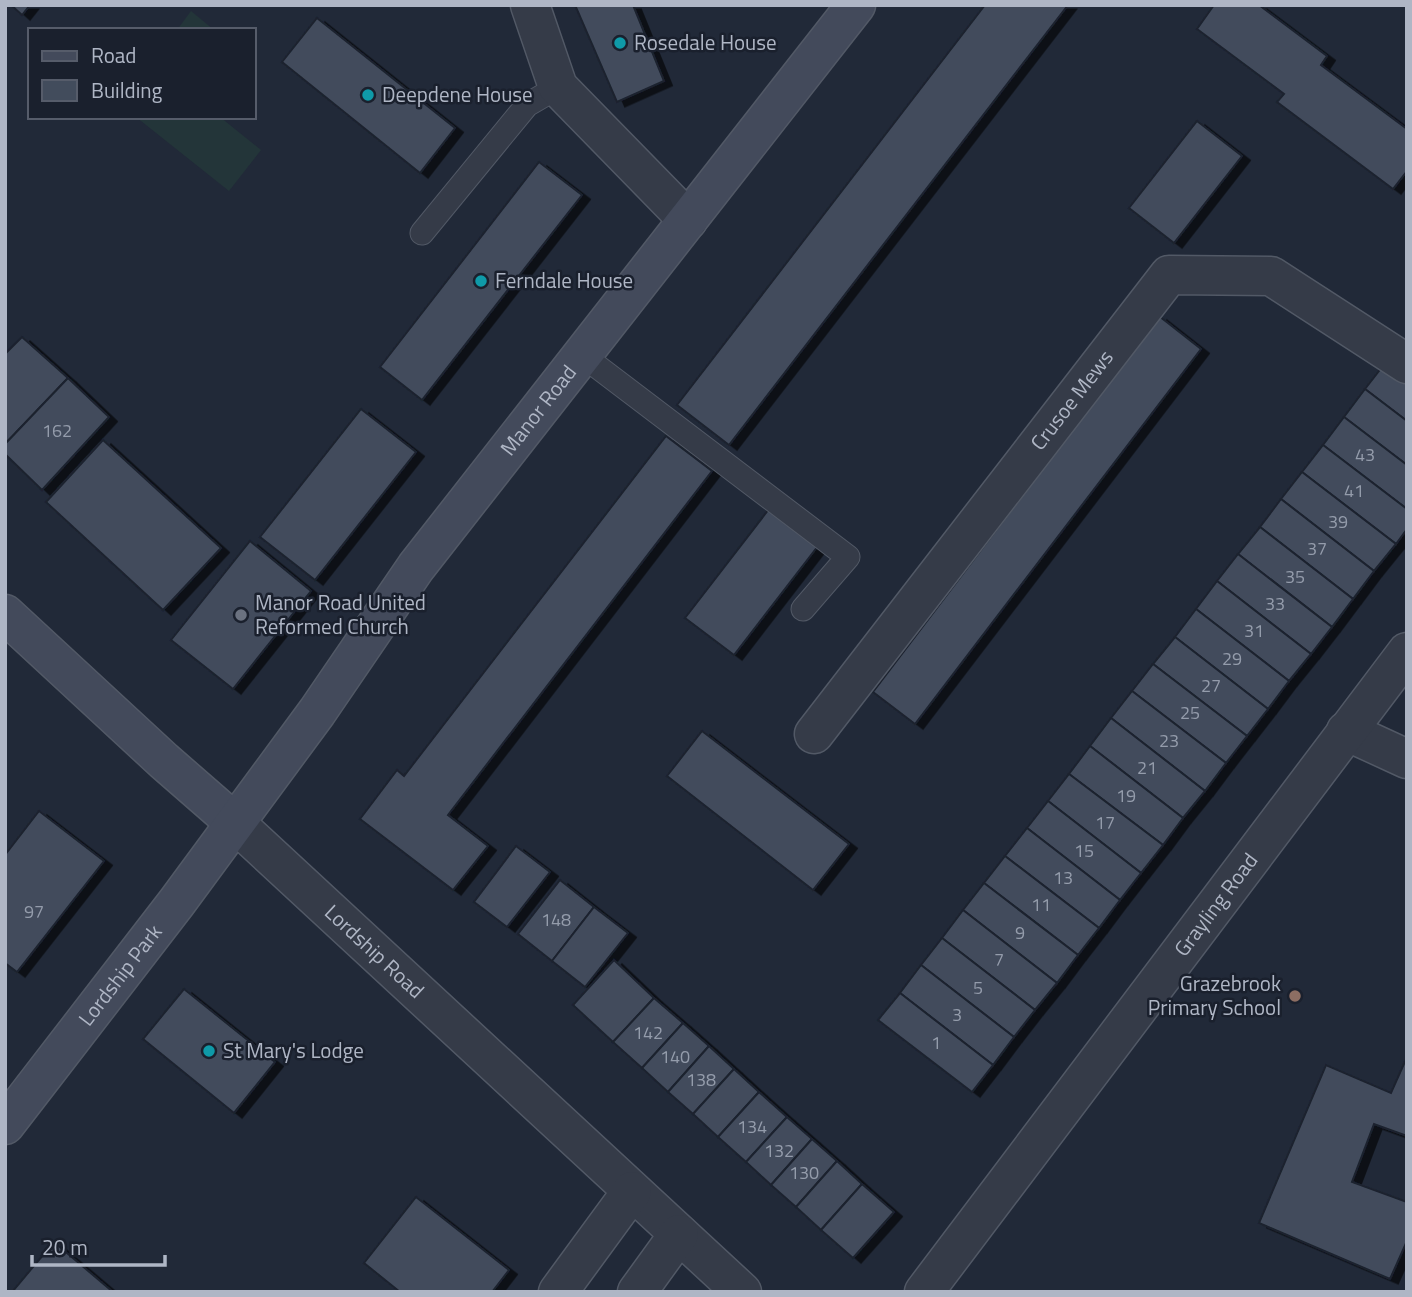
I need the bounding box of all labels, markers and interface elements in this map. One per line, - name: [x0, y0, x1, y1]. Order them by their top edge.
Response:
- place label: Rosedale House: [634, 26, 777, 58]
- legend: [28, 28, 256, 119]
- marker: Rosedale House: [612, 35, 628, 51]
- text: Road: [91, 39, 136, 71]
- text: Building: [91, 74, 163, 106]
- place label: Deepdene House: [382, 78, 533, 110]
- marker: Deepdene House: [360, 87, 376, 103]
- place label: Ferndale House: [495, 264, 633, 296]
- marker: Ferndale House: [473, 273, 489, 289]
- street label: Crusoe Mews: [1022, 342, 1121, 457]
- street label: Manor Road: [492, 357, 584, 462]
- house number: 162: [42, 417, 72, 444]
- house number: 43: [1355, 441, 1375, 468]
- house number: 41: [1344, 477, 1364, 504]
- house number: 39: [1328, 508, 1348, 535]
- house number: 37: [1307, 535, 1327, 562]
- house number: 35: [1285, 563, 1305, 590]
- place label: Manor Road United Reformed Church: [255, 586, 426, 642]
- house number: 33: [1265, 590, 1285, 617]
- marker: Manor Road United Reformed Church: [233, 607, 249, 623]
- house number: 31: [1244, 617, 1264, 644]
- house number: 29: [1222, 645, 1242, 672]
- house number: 27: [1201, 672, 1221, 699]
- house number: 25: [1180, 699, 1200, 726]
- house number: 23: [1159, 727, 1179, 754]
- house number: 21: [1137, 754, 1157, 781]
- house number: 19: [1116, 782, 1136, 809]
- house number: 17: [1095, 809, 1115, 836]
- house number: 15: [1074, 837, 1094, 864]
- street label: Grayling Road: [1166, 846, 1265, 963]
- house number: 13: [1053, 864, 1073, 891]
- house number: 11: [1031, 891, 1051, 918]
- street label: Lordship Road: [318, 896, 432, 1006]
- house number: 97: [24, 898, 44, 925]
- house number: 148: [541, 906, 571, 933]
- street label: Lordship Park: [70, 917, 169, 1032]
- house number: 9: [1015, 919, 1025, 946]
- house number: 7: [994, 946, 1004, 973]
- place label: Grazebrook Primary School: [1148, 967, 1281, 1023]
- house number: 5: [973, 974, 983, 1001]
- marker: Grazebrook Primary School: [1287, 988, 1303, 1004]
- house number: 3: [952, 1001, 962, 1028]
- house number: 142: [633, 1019, 663, 1046]
- house number: 1: [931, 1029, 941, 1056]
- place label: St Mary's Lodge: [223, 1034, 364, 1066]
- marker: St Mary's Lodge: [201, 1043, 217, 1059]
- house number: 140: [660, 1043, 690, 1070]
- house number: 138: [686, 1066, 716, 1093]
- house number: 134: [737, 1113, 767, 1140]
- house number: 132: [764, 1137, 794, 1164]
- house number: 130: [789, 1159, 819, 1186]
- scale bar: [32, 1224, 164, 1268]
- text: 20 m: [42, 1231, 88, 1263]

